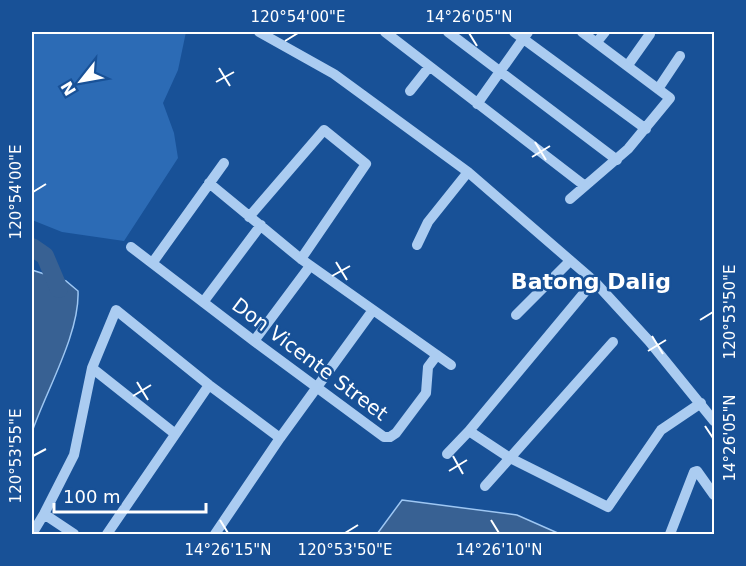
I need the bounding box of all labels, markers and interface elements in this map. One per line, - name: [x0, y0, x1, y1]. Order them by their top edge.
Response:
- text: 120°54'00"E: [251, 8, 345, 26]
- text: 14°26'05"N: [425, 8, 513, 26]
- north arrow: [51, 51, 111, 111]
- text: N: [57, 78, 80, 99]
- text: 120°54'00"E: [7, 145, 25, 239]
- text: 120°53'50"E: [721, 265, 739, 359]
- district label: Batong Dalig: [511, 269, 671, 294]
- street label: Don Vicente Street: [227, 293, 393, 425]
- text: 14°26'05"N: [721, 394, 739, 482]
- text: 120°53'55"E: [7, 409, 25, 503]
- scale bar: [54, 476, 206, 514]
- text: 100 m: [63, 486, 121, 507]
- text: 14°26'15"N: [184, 541, 272, 559]
- text: 120°53'50"E: [298, 541, 392, 559]
- text: 14°26'10"N: [455, 541, 543, 559]

